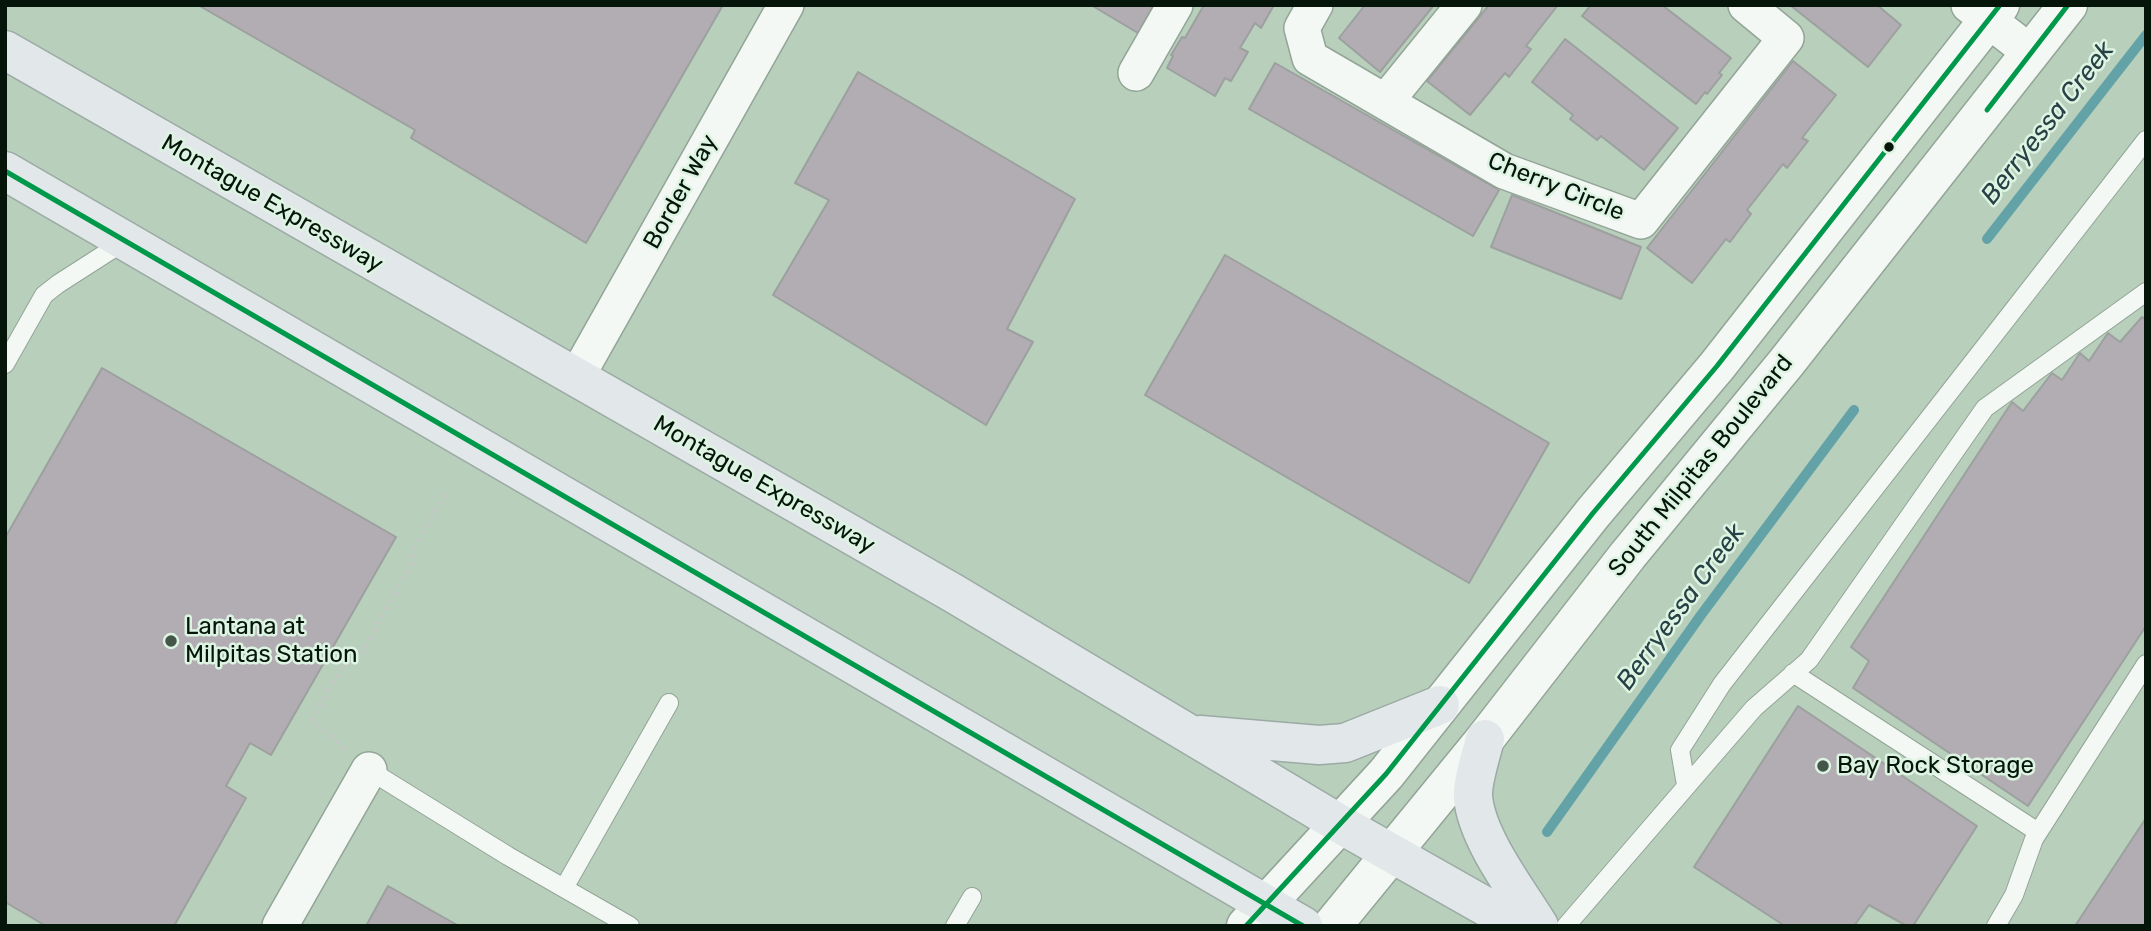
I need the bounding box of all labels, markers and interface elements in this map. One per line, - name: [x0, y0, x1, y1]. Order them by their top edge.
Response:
- water label: Berryessa Creek: [1975, 35, 2121, 211]
- street label: Montague Expressway: [156, 129, 388, 279]
- street label: Border Way: [638, 130, 724, 254]
- unlabelled marker: [1882, 140, 1896, 154]
- street label: Cherry Circle: [1484, 147, 1628, 227]
- street label: South Milpitas Boulevard: [1603, 349, 1799, 583]
- street label: Montague Expressway: [648, 410, 880, 560]
- water label: Berryessa Creek: [1610, 518, 1752, 696]
- place label: Lantana at Milpitas Station: [185, 613, 358, 669]
- marker: Lantana at Milpitas Station: [163, 633, 179, 649]
- place label: Bay Rock Storage: [1837, 752, 2034, 780]
- marker: Bay Rock Storage: [1815, 758, 1831, 774]

